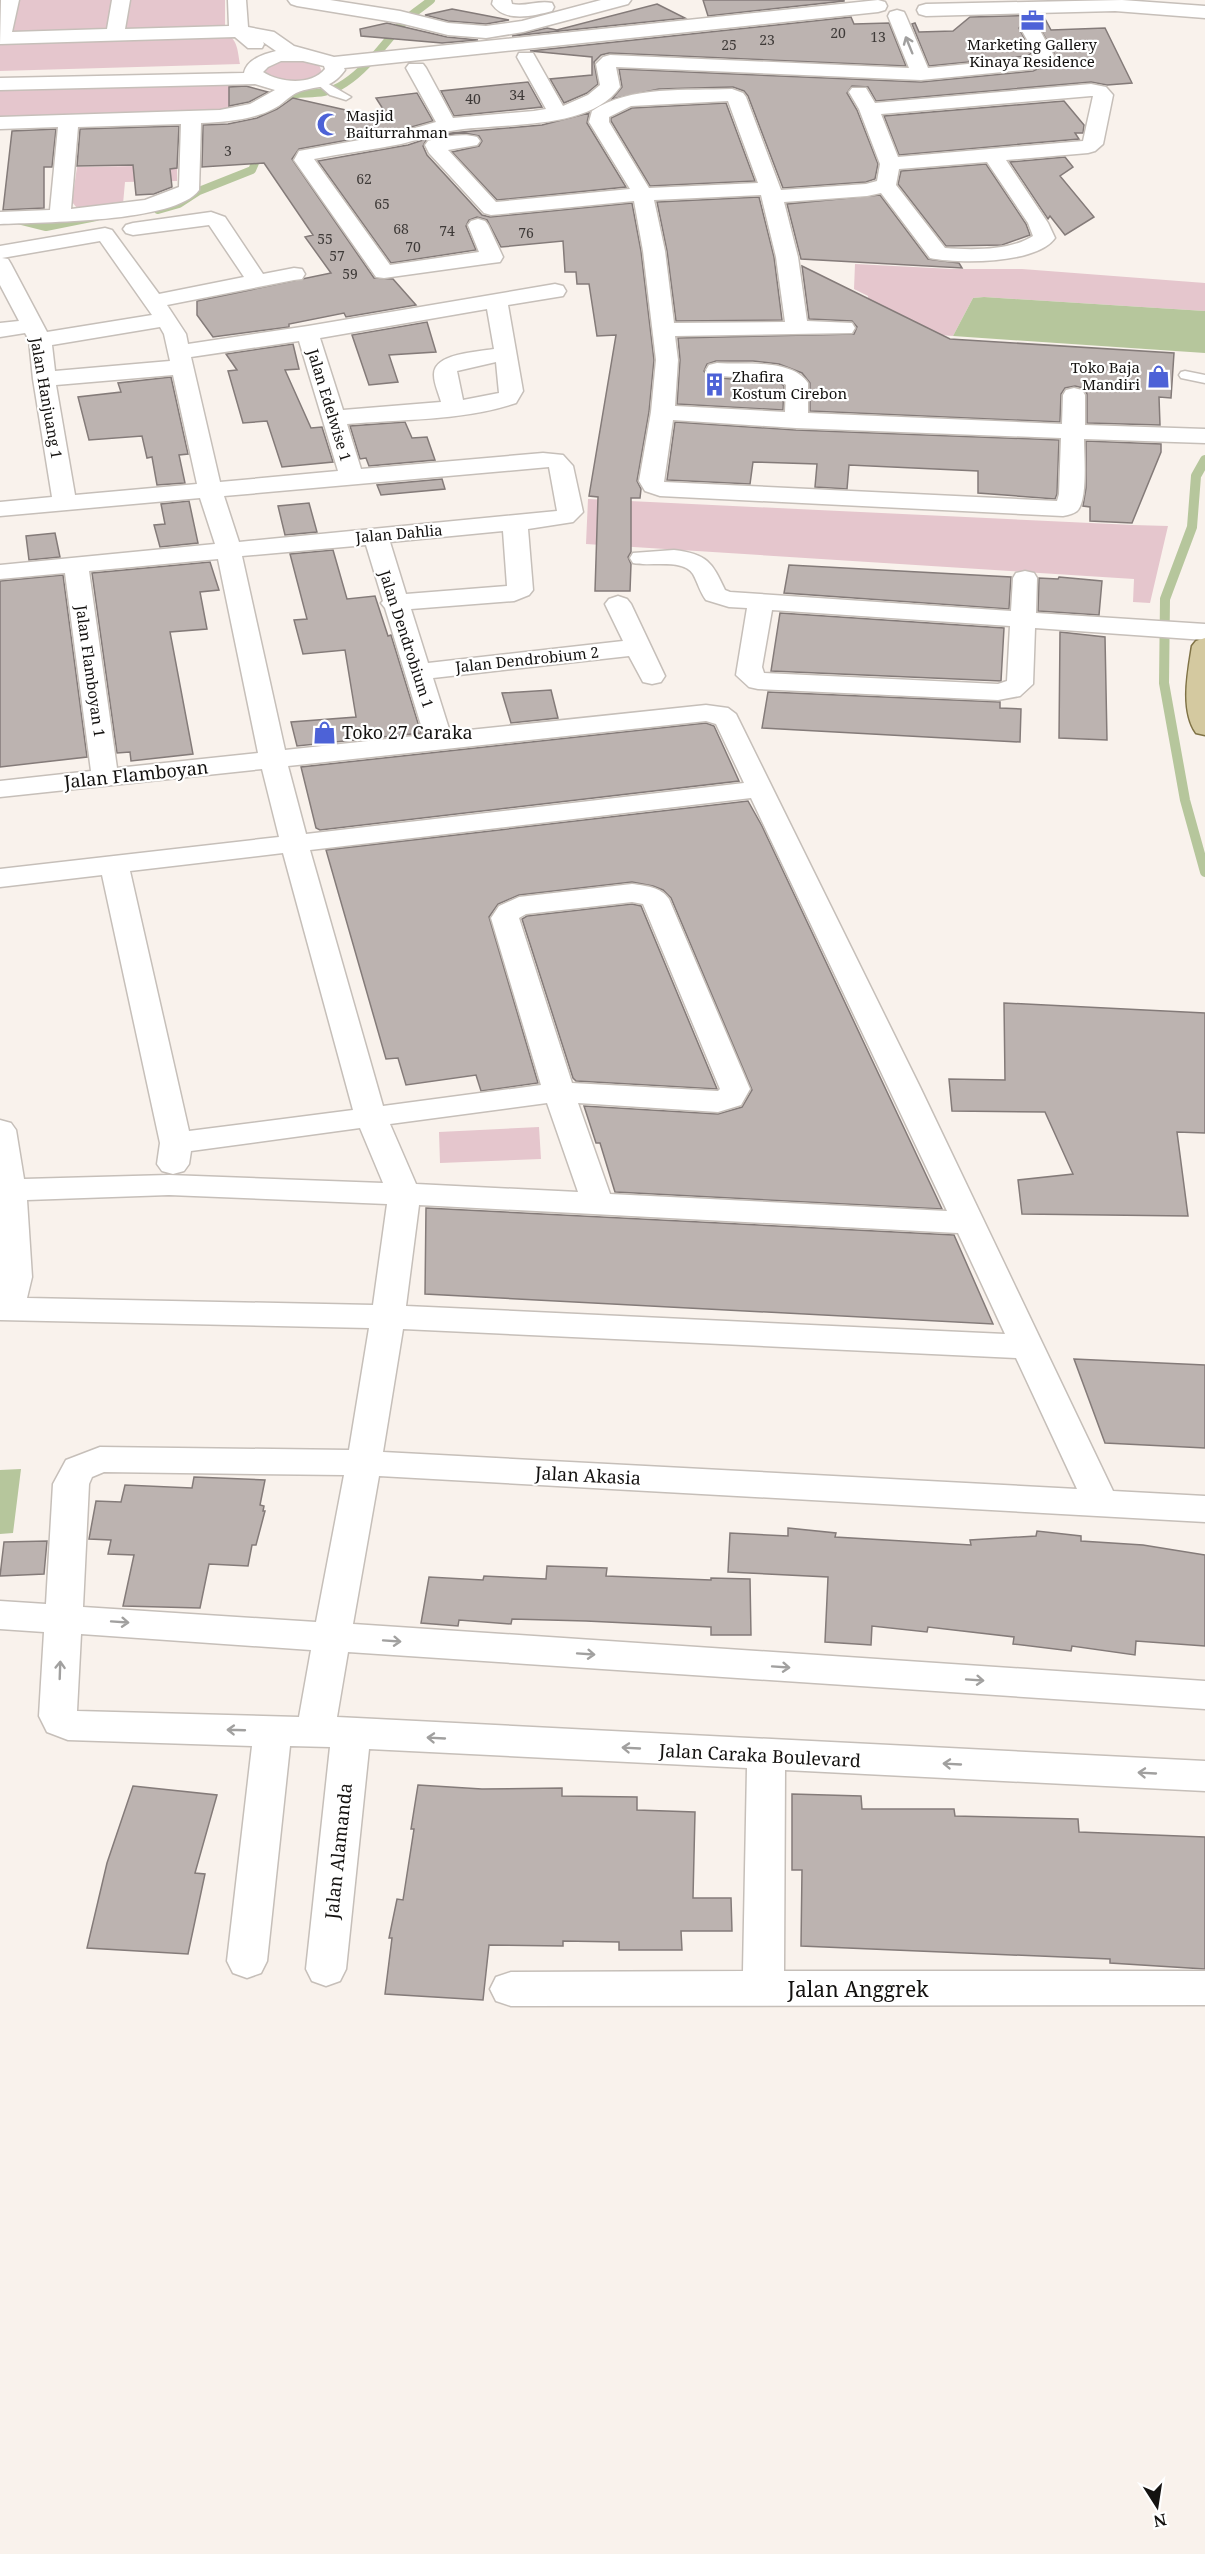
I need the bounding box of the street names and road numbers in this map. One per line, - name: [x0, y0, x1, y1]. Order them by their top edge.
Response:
- street label: Jalan Hanjuang 1: [26, 335, 68, 460]
- street label: Jalan Edelwise 1: [303, 345, 357, 464]
- street label: Jalan Dahlia: [354, 519, 443, 547]
- street label: Jalan Dendrobium 1: [375, 566, 439, 711]
- street label: Jalan Flamboyan 1: [72, 603, 110, 738]
- street label: Jalan Dendrobium 2: [453, 642, 600, 677]
- street label: Jalan Flamboyan: [62, 754, 210, 794]
- street label: Jalan Akasia: [533, 1460, 642, 1490]
- street label: Jalan Caraka Boulevard: [657, 1738, 862, 1772]
- street label: Jalan Alamanda: [319, 1782, 357, 1921]
- street label: Jalan Anggrek: [786, 1975, 929, 2003]

